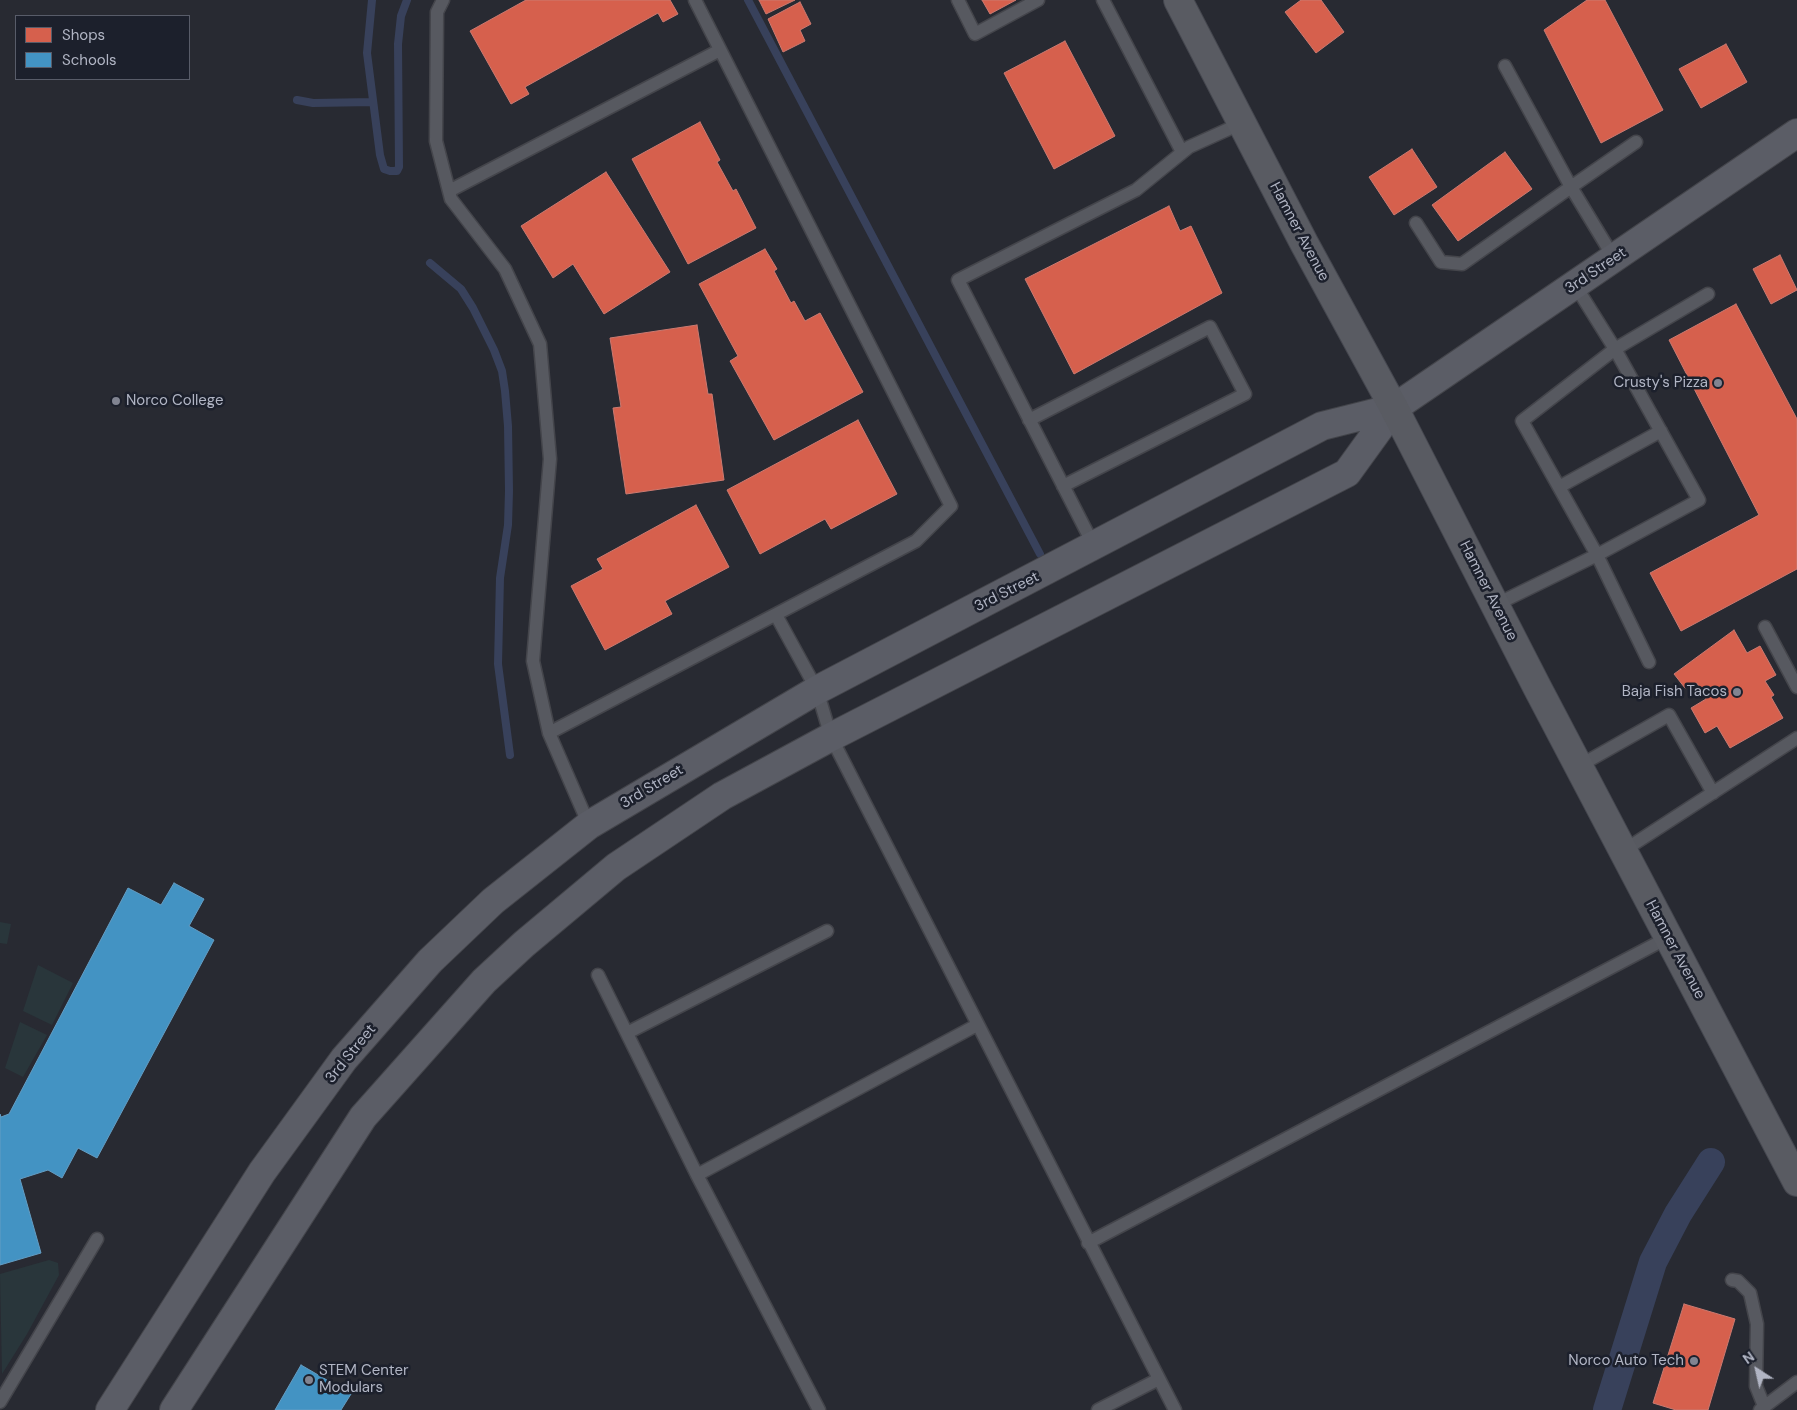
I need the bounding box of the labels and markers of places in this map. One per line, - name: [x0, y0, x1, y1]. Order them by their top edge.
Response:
- place label: Crusty's Pizza: [1614, 374, 1708, 392]
- marker: Crusty's Pizza: [1712, 377, 1724, 389]
- place label: Norco College: [126, 392, 223, 410]
- marker: Norco College: [110, 395, 122, 407]
- place label: Baja Fish Tacos: [1622, 683, 1727, 701]
- marker: Baja Fish Tacos: [1731, 686, 1743, 698]
- place label: Norco Auto Tech: [1568, 1352, 1684, 1370]
- marker: Norco Auto Tech: [1688, 1355, 1700, 1367]
- place label: STEM Center Modulars: [319, 1362, 409, 1397]
- marker: STEM Center Modulars: [303, 1374, 315, 1386]

